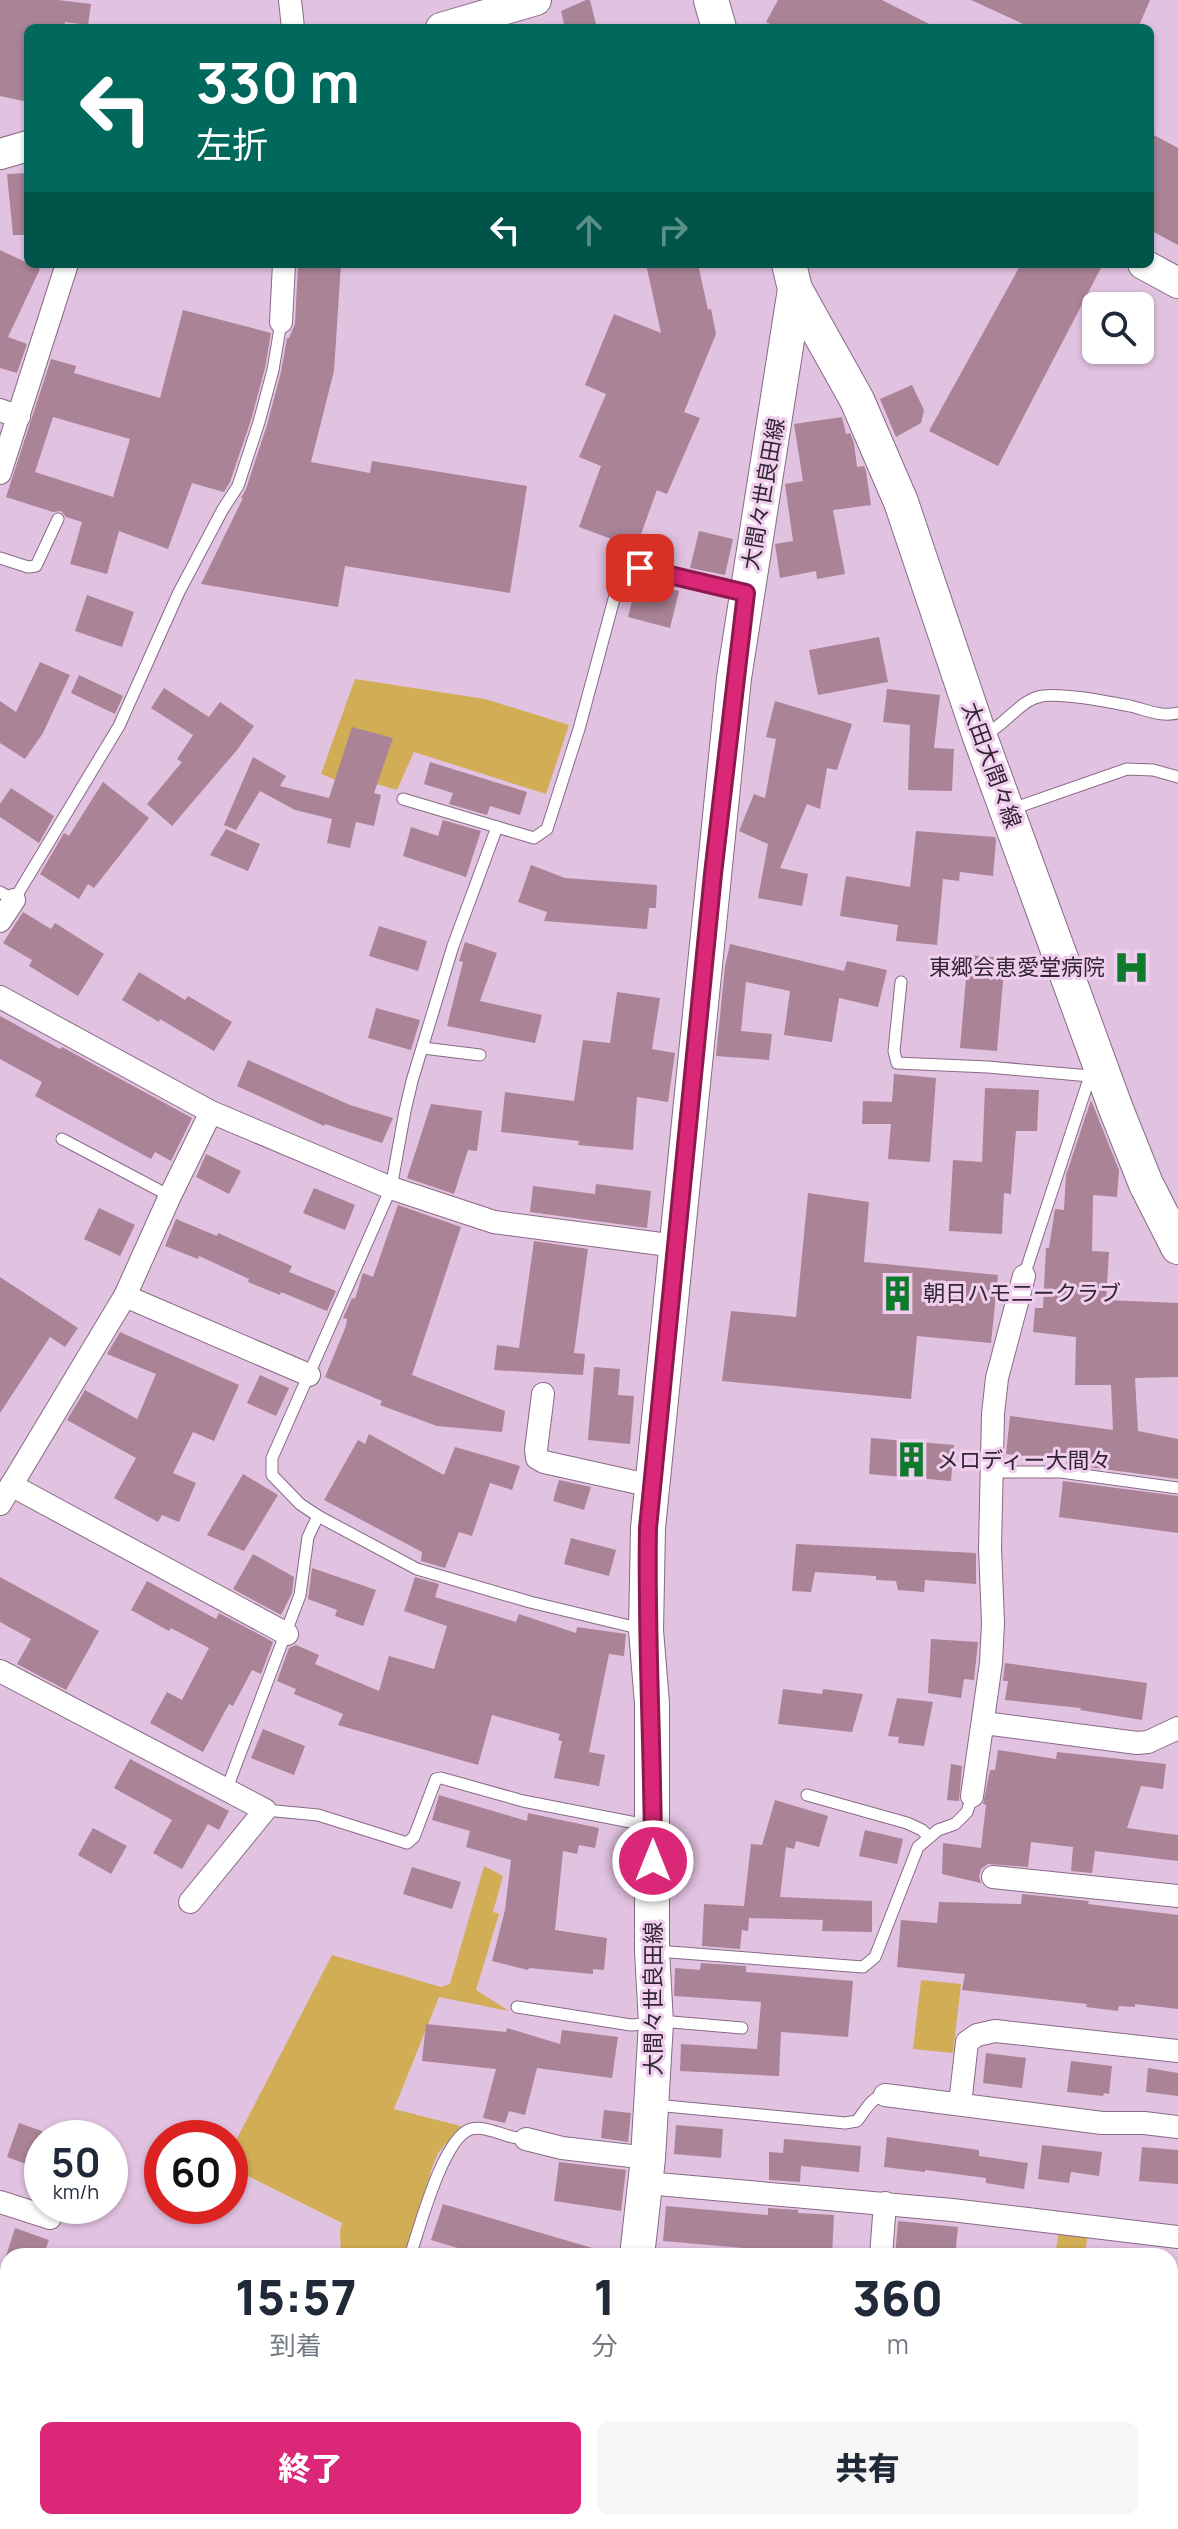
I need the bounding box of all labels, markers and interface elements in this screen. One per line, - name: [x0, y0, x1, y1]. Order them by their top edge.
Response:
- text: 330 m: [196, 43, 360, 120]
- icon: left: [64, 56, 168, 160]
- text: 左折: [196, 120, 268, 169]
- icon: left: [483, 208, 527, 252]
- icon: ahead: [567, 208, 611, 252]
- icon: right: [651, 208, 695, 252]
- map controls: [1082, 292, 1154, 364]
- button: search: [1082, 292, 1154, 364]
- street label: 大間々世良田線: [735, 416, 791, 572]
- pin: [606, 534, 674, 602]
- icon: arrive: [618, 546, 662, 590]
- street label: 太田大間々線: [955, 698, 1029, 832]
- hospital icon: 東郷会恵愛堂病院: [1112, 948, 1150, 986]
- place label: 東郷会恵愛堂病院: [929, 952, 1105, 982]
- building icon: 朝日ハモ二ークラブ: [878, 1274, 916, 1312]
- place label: 朝日ハモ二ークラブ: [923, 1278, 1121, 1308]
- building icon: メロディー大間々: [892, 1441, 930, 1479]
- place label: メロディー大間々: [937, 1445, 1111, 1475]
- position arrow: [611, 1819, 695, 1903]
- street label: 大間々世良田線: [638, 1922, 668, 2076]
- speed limit sign: 60: [144, 2120, 248, 2224]
- text: 50: [51, 2134, 101, 2189]
- text: km/h: [53, 2178, 99, 2205]
- text: 15:57: [235, 2264, 357, 2329]
- text: 1: [594, 2264, 615, 2329]
- text: 360: [852, 2265, 943, 2330]
- text: m: [887, 2326, 909, 2362]
- text: 到着: [270, 2327, 322, 2363]
- text: 分: [592, 2327, 618, 2363]
- button: 終了: [40, 2422, 581, 2514]
- button: 共有: [597, 2422, 1138, 2514]

